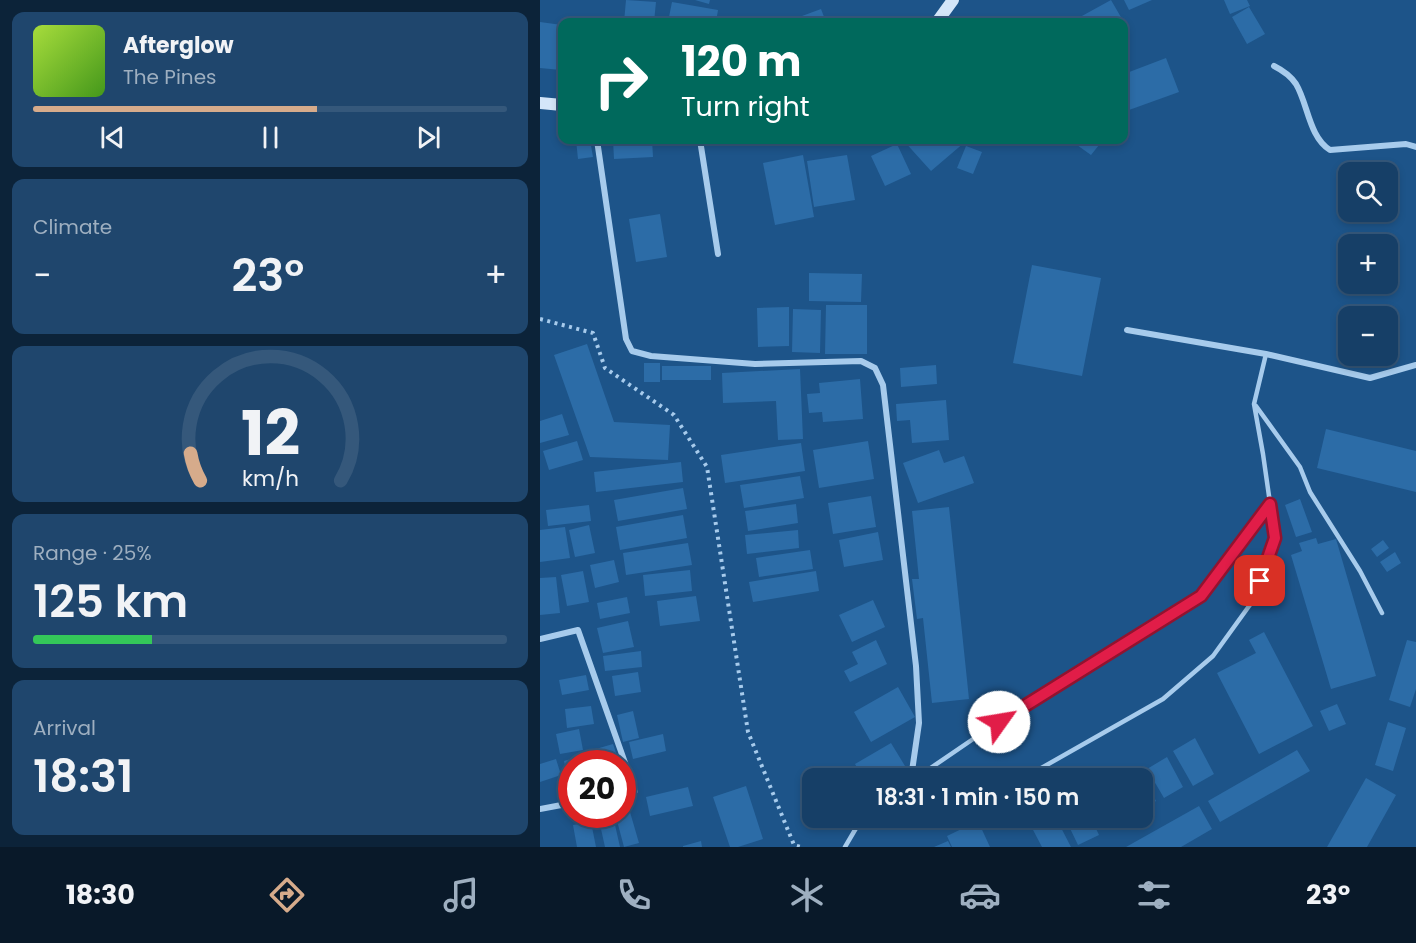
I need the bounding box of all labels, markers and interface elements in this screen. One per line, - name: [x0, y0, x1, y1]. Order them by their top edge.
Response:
- text: Afterglow: [123, 30, 234, 61]
- text: 120 m: [681, 32, 802, 91]
- icon: right: [582, 42, 660, 120]
- text: The Pines: [123, 63, 217, 91]
- text: Turn right: [681, 88, 810, 125]
- icon: previous: [96, 121, 129, 154]
- icon: pause: [254, 121, 287, 154]
- icon: next: [412, 121, 445, 154]
- map controls: [1338, 162, 1398, 366]
- button: search: [1338, 162, 1398, 222]
- text: Climate: [33, 213, 112, 241]
- button: +: [1338, 234, 1398, 294]
- text: 23°: [231, 244, 304, 307]
- text: −: [33, 252, 51, 299]
- text: +: [484, 252, 507, 299]
- button: −: [1338, 306, 1398, 366]
- text: 12: [240, 389, 300, 477]
- text: km/h: [241, 463, 299, 494]
- text: Range · 25%: [33, 539, 152, 567]
- pin: [1234, 555, 1285, 606]
- icon: arrive: [1243, 564, 1276, 597]
- text: 125 km: [33, 570, 188, 633]
- position arrow: [967, 690, 1031, 754]
- text: Arrival: [33, 714, 96, 742]
- text: 18:31: [33, 745, 133, 808]
- speed limit sign: 20: [558, 750, 636, 828]
- text: 18:31 · 1 min · 150 m: [876, 782, 1079, 813]
- icon: directions: [266, 874, 308, 916]
- icon: music: [440, 874, 482, 916]
- icon: phone: [613, 874, 655, 916]
- icon: climate: [786, 874, 828, 916]
- icon: car: [959, 874, 1001, 916]
- icon: filters: [1133, 874, 1175, 916]
- text: 18:30: [66, 876, 135, 913]
- text: 23°: [1306, 876, 1350, 913]

